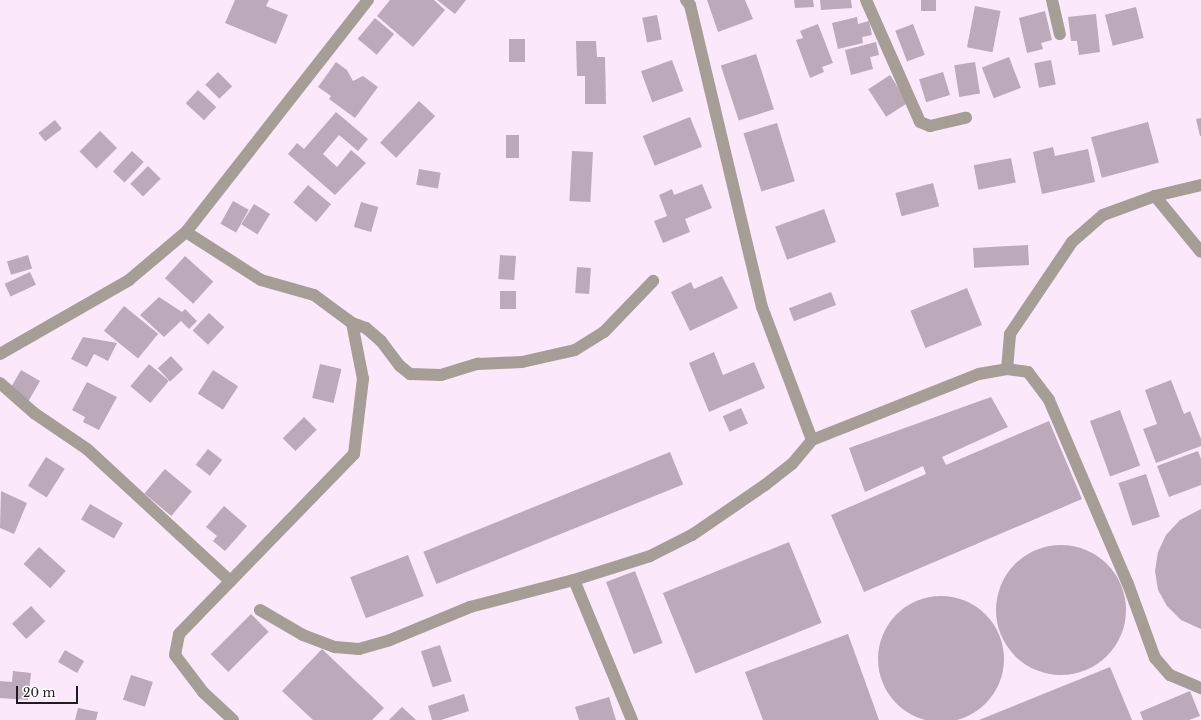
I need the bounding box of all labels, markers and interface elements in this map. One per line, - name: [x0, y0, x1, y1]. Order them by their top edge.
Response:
- scale bar: [18, 678, 80, 704]
- text: 20 m: [23, 685, 55, 700]

